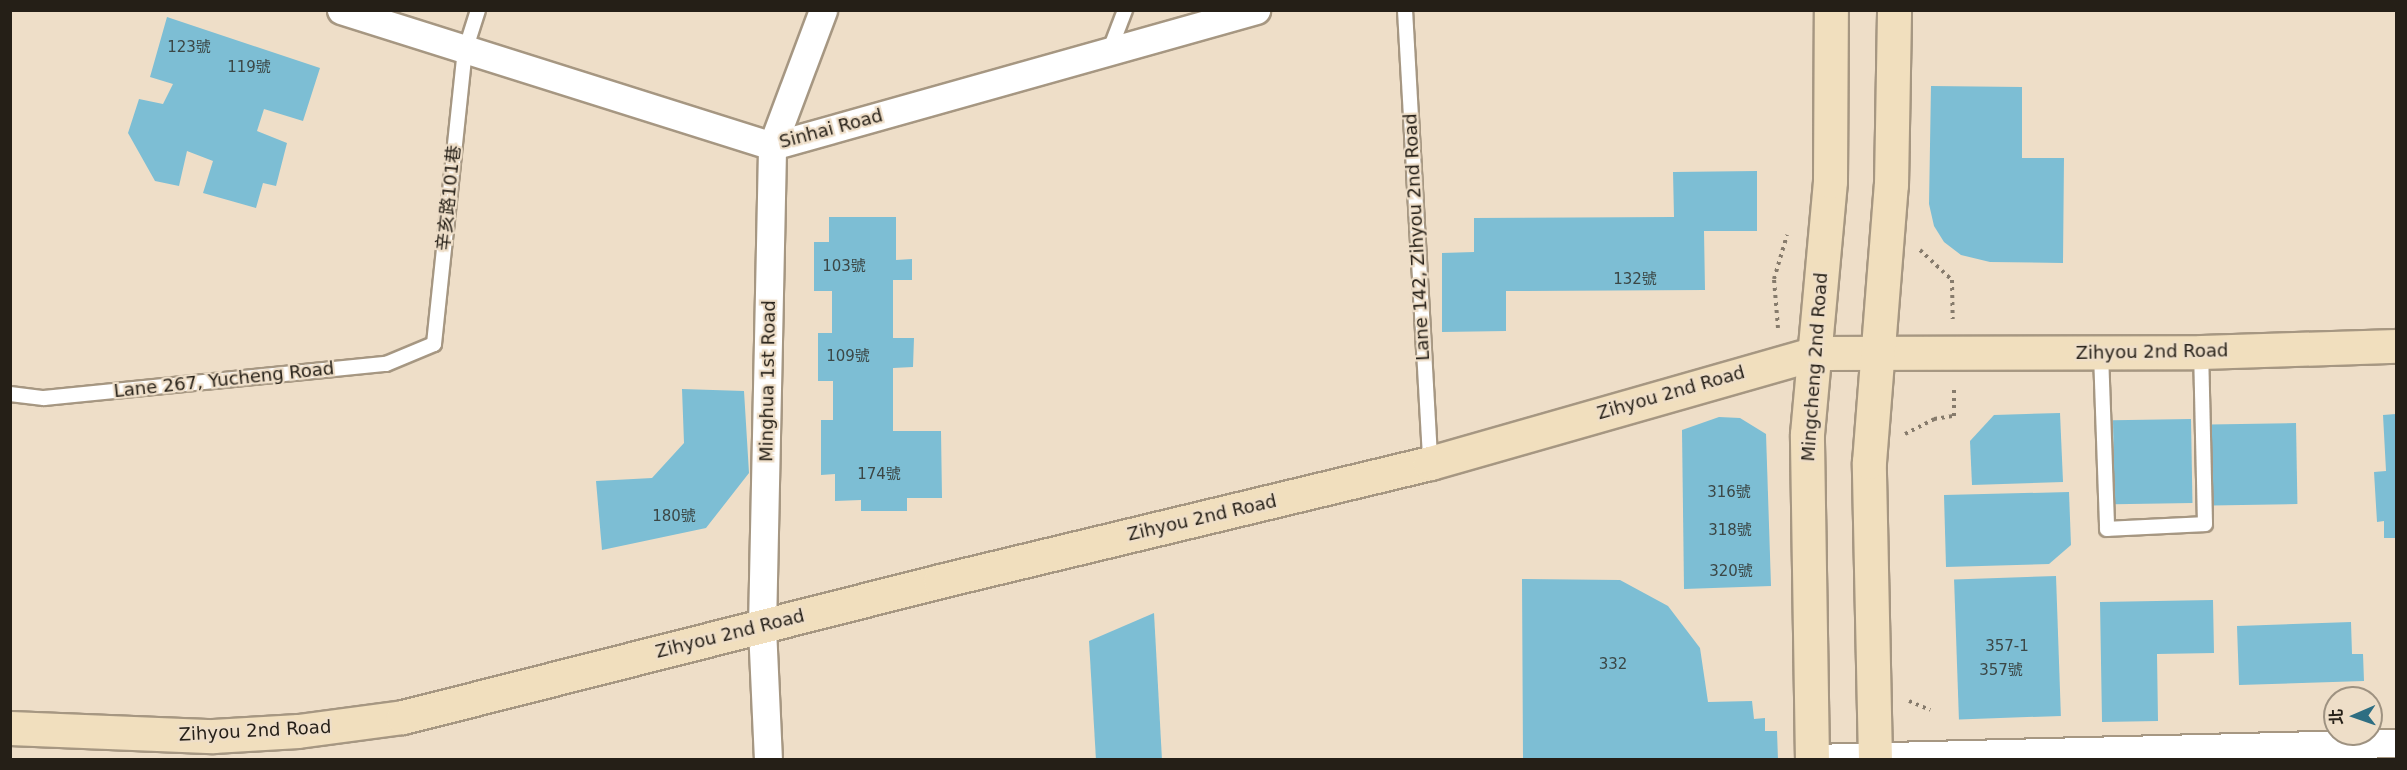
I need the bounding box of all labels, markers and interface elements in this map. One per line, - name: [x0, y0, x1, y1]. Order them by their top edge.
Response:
- house number: 123號: [167, 39, 211, 57]
- house number: 119號: [227, 59, 271, 77]
- street label: Sinhai Road: [777, 105, 885, 153]
- street label: Lane 142, Zihyou 2nd Road: [1400, 113, 1434, 361]
- street label: 辛亥路101巷: [433, 144, 465, 252]
- house number: 103號: [822, 258, 866, 276]
- house number: 132號: [1613, 271, 1657, 289]
- street label: Mingcheng 2nd Road: [1798, 272, 1832, 462]
- street label: Minghua 1st Road: [756, 300, 780, 462]
- street label: Zihyou 2nd Road: [2075, 340, 2229, 364]
- house number: 109號: [826, 348, 870, 366]
- street label: Lane 267, Yucheng Road: [113, 358, 335, 402]
- street label: Zihyou 2nd Road: [1595, 362, 1747, 424]
- house number: 174號: [857, 466, 901, 484]
- house number: 316號: [1707, 484, 1751, 502]
- street label: Zihyou 2nd Road: [1125, 490, 1279, 546]
- house number: 180號: [652, 508, 696, 526]
- house number: 318號: [1708, 522, 1752, 540]
- house number: 320號: [1709, 563, 1753, 581]
- street label: Zihyou 2nd Road: [653, 605, 807, 663]
- house number: 357-1: [1985, 638, 2029, 656]
- house number: 332: [1599, 656, 1627, 674]
- house number: 357號: [1979, 662, 2023, 680]
- north arrow: [2323, 686, 2383, 746]
- text: 北: [2327, 708, 2346, 725]
- street label: Zihyou 2nd Road: [178, 716, 332, 746]

